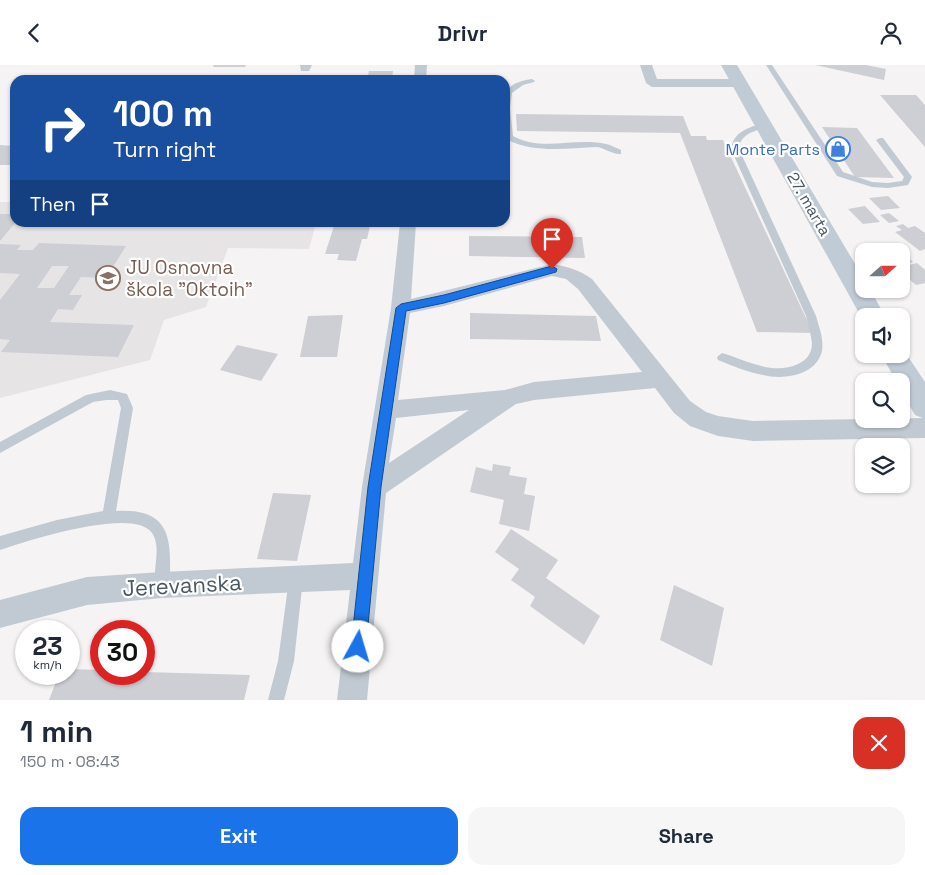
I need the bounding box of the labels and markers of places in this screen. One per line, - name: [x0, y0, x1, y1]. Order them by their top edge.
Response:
- shop icon: Monte Parts: [825, 136, 851, 162]
- place label: Monte Parts: [726, 139, 820, 160]
- pin: [531, 218, 573, 269]
- place label: JU Osnovna škola "Oktoih": [126, 255, 253, 302]
- school or university icon: JU Osnovna škola "Oktoih": [95, 265, 121, 291]

